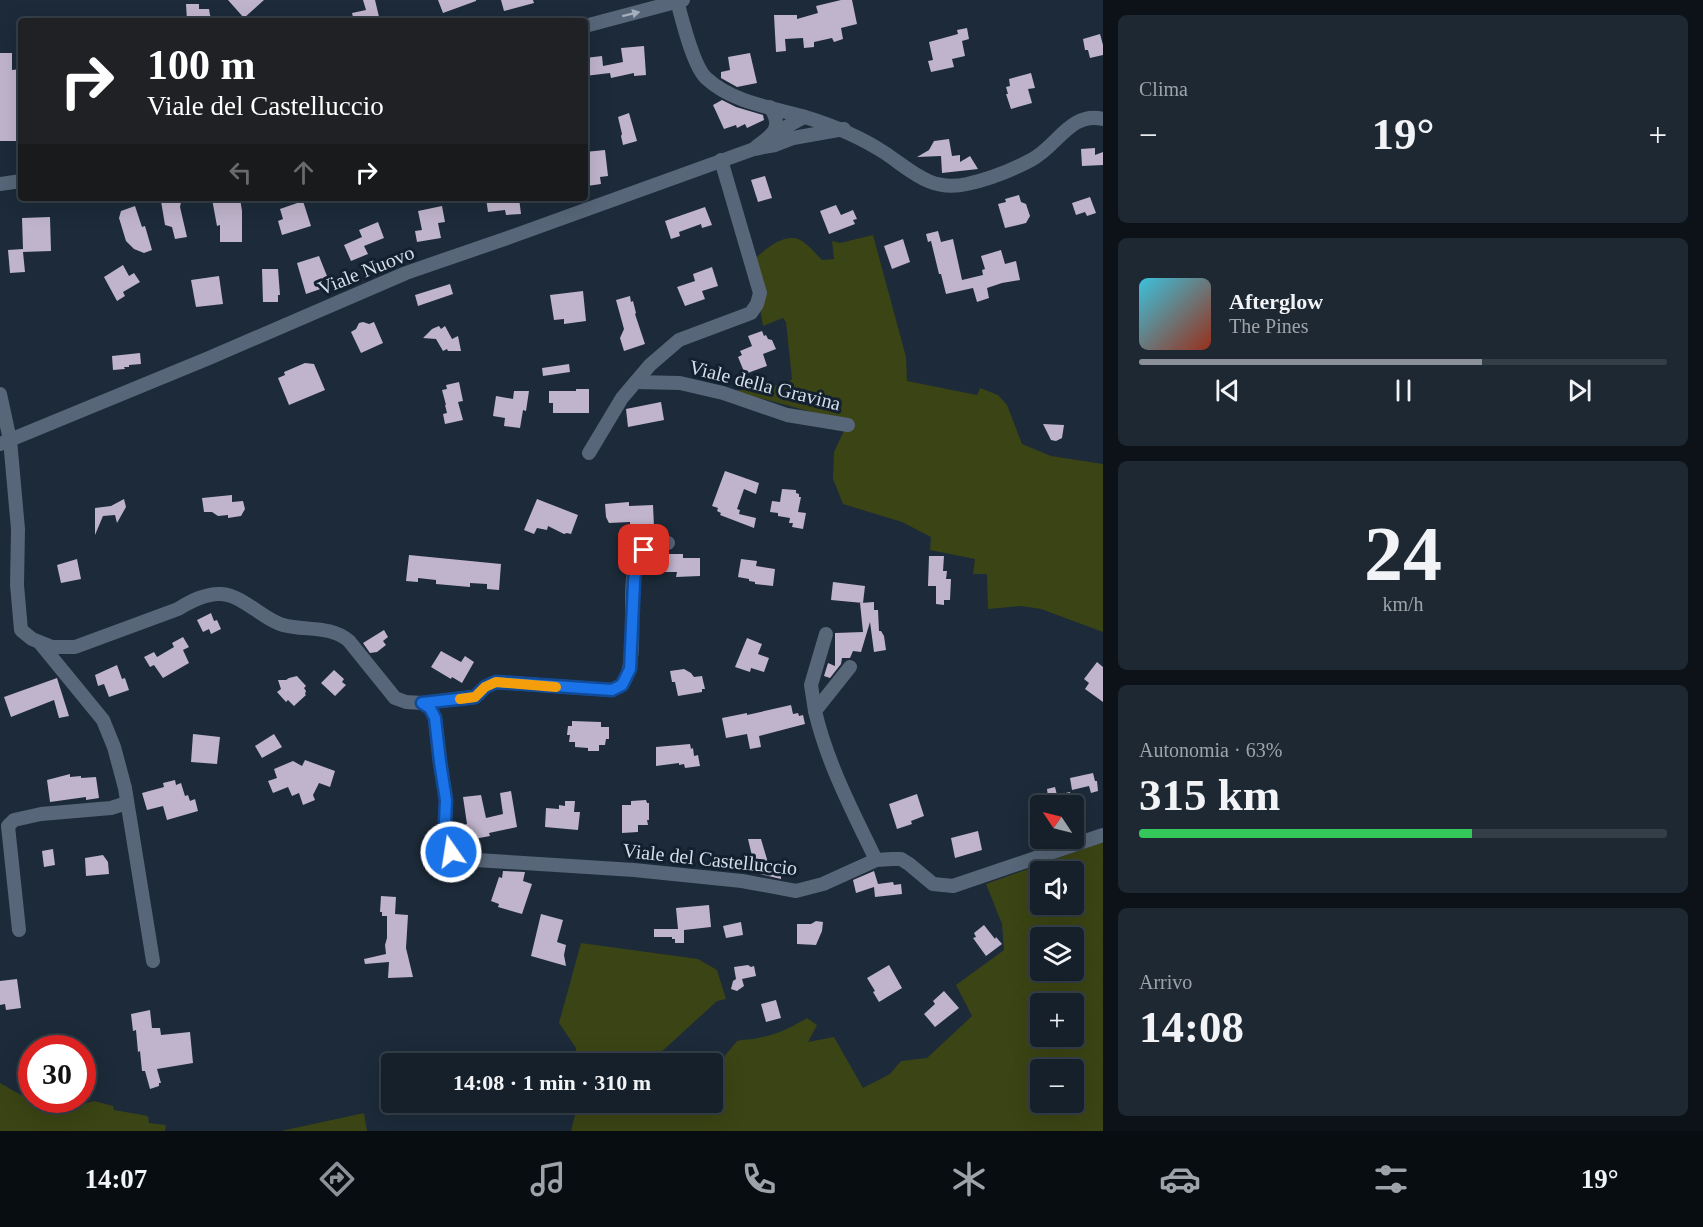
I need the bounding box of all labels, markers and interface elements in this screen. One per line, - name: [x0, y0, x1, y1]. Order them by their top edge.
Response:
- one-way arrow: [622, 8, 640, 18]
- icon: right: [48, 42, 126, 120]
- text: 100 m: [147, 42, 256, 88]
- text: Clima: [1139, 78, 1188, 100]
- text: Viale del Castelluccio: [147, 91, 384, 121]
- text: 19°: [1372, 109, 1435, 159]
- text: −: [1139, 117, 1158, 153]
- text: +: [1648, 117, 1667, 153]
- icon: left: [224, 156, 257, 189]
- icon: ahead: [287, 156, 320, 189]
- icon: right: [350, 156, 383, 189]
- street label: Viale Nuovo: [315, 241, 417, 299]
- text: Afterglow: [1229, 289, 1323, 314]
- text: The Pines: [1229, 315, 1308, 337]
- street label: Viale della Gravina: [687, 356, 843, 414]
- icon: previous: [1211, 374, 1244, 407]
- icon: pause: [1387, 374, 1420, 407]
- icon: next: [1563, 374, 1596, 407]
- text: 24: [1364, 510, 1442, 597]
- pin: [618, 524, 669, 575]
- icon: arrive: [627, 533, 660, 566]
- text: km/h: [1382, 593, 1424, 615]
- text: Autonomia · 63%: [1139, 739, 1282, 761]
- text: 315 km: [1139, 770, 1280, 820]
- north arrow: [1030, 795, 1084, 849]
- map controls: [1030, 795, 1084, 1113]
- position arrow: [419, 820, 483, 884]
- street label: Viale del Castelluccio: [622, 839, 798, 879]
- button: sound: [1030, 861, 1084, 915]
- button: layers: [1030, 927, 1084, 981]
- text: Arrivo: [1139, 971, 1192, 993]
- button: +: [1030, 993, 1084, 1047]
- text: 14:08: [1139, 1002, 1244, 1052]
- speed limit sign: 30: [18, 1035, 96, 1113]
- button: −: [1030, 1059, 1084, 1113]
- text: 14:08 · 1 min · 310 m: [453, 1070, 651, 1095]
- icon: directions: [316, 1158, 358, 1200]
- icon: music: [527, 1158, 569, 1200]
- icon: phone: [738, 1158, 780, 1200]
- icon: climate: [948, 1158, 990, 1200]
- icon: car: [1159, 1158, 1201, 1200]
- icon: filters: [1370, 1158, 1412, 1200]
- text: 14:07: [84, 1164, 147, 1194]
- text: 19°: [1581, 1164, 1619, 1194]

